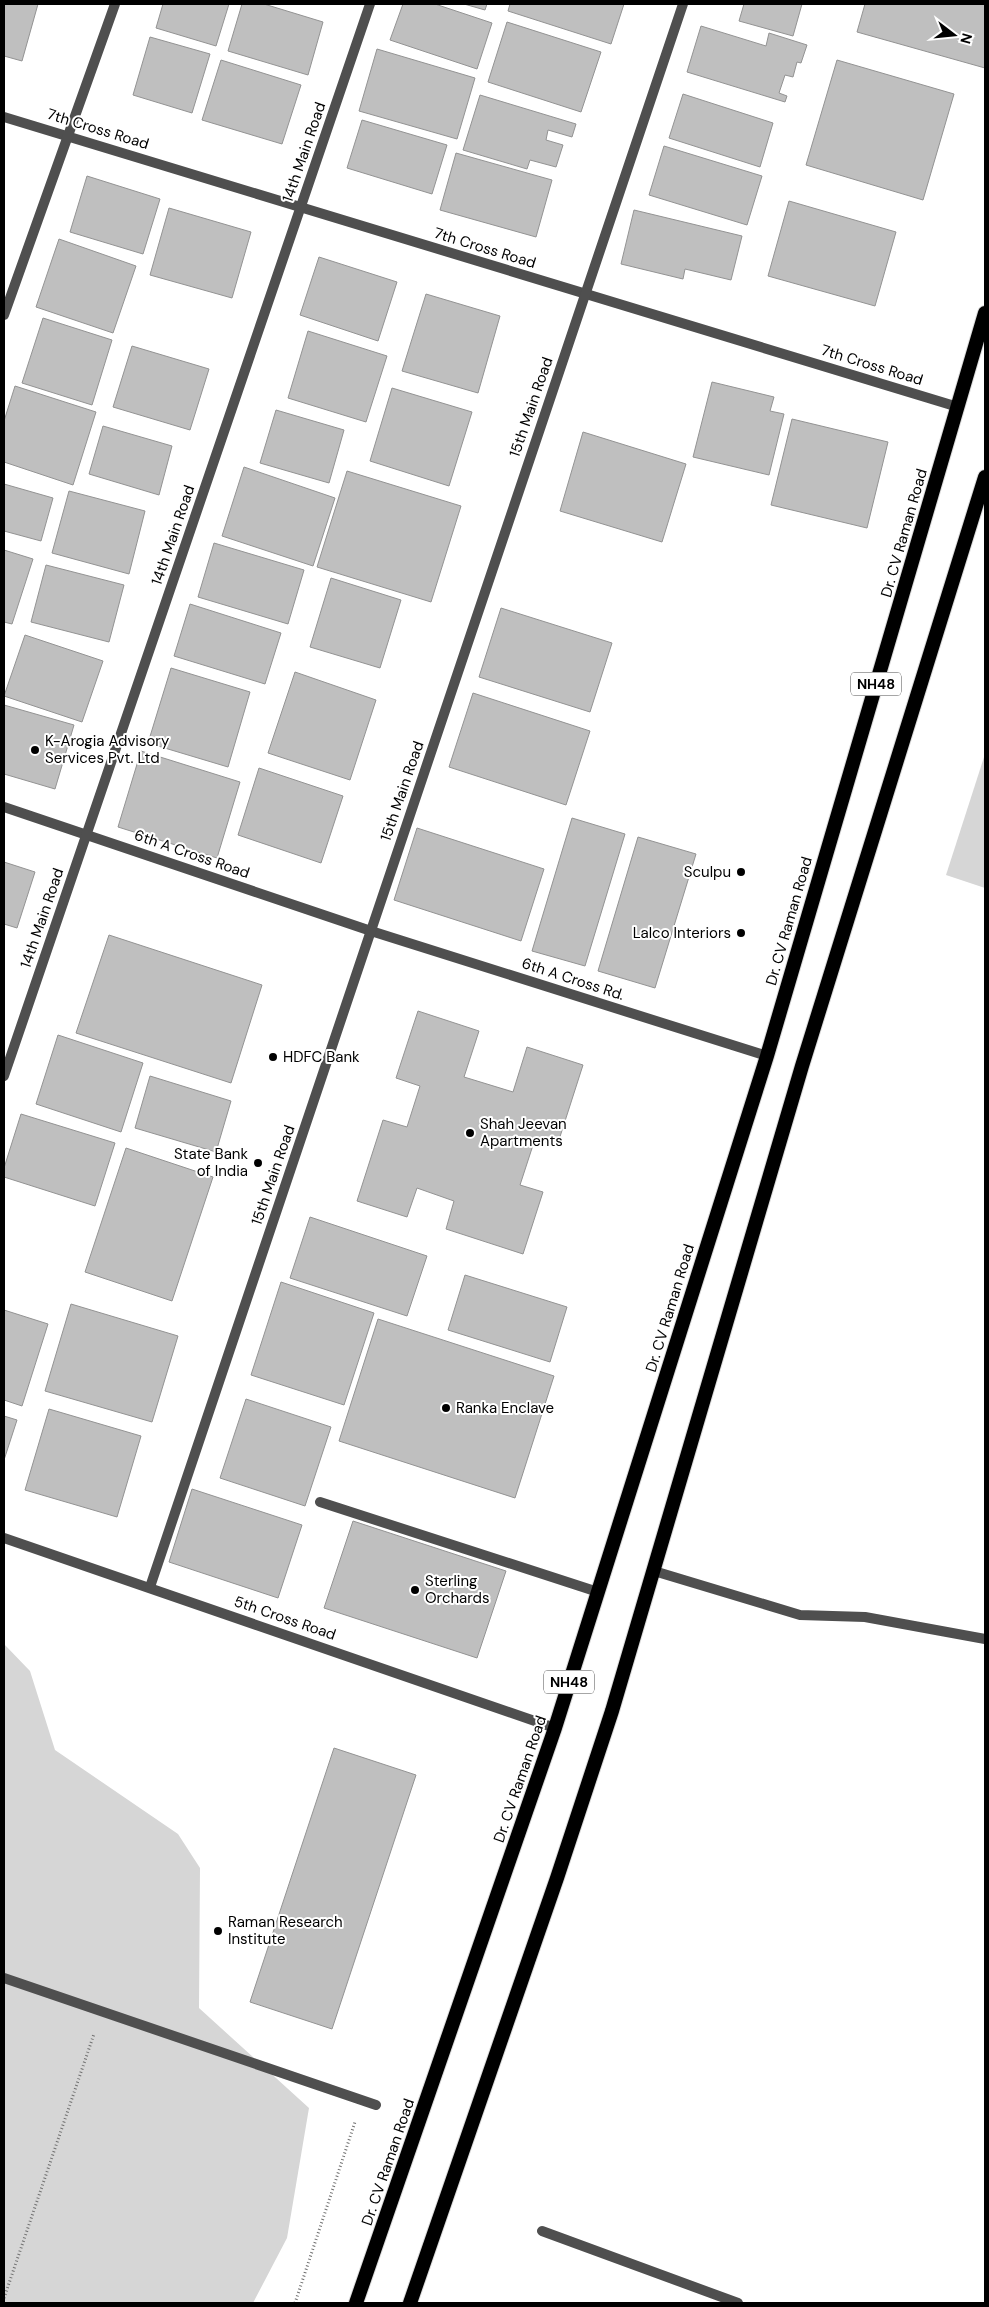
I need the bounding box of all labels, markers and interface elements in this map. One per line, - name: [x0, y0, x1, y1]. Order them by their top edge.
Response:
- north arrow: [929, 10, 979, 60]
- text: N: [956, 31, 977, 46]
- street label: 14th Main Road: [278, 99, 330, 205]
- street label: 7th Cross Road: [45, 104, 151, 154]
- street label: 7th Cross Road: [432, 223, 538, 273]
- street label: 7th Cross Road: [819, 340, 925, 390]
- street label: 15th Main Road: [505, 354, 557, 460]
- street label: Dr. CV Raman Road: [876, 466, 932, 600]
- street label: 14th Main Road: [147, 482, 199, 588]
- road number: NH48: [851, 672, 901, 696]
- place label: K-Arogia Advisory Services Pvt. Ltd: [45, 731, 170, 768]
- street label: 15th Main Road: [376, 738, 428, 844]
- marker: K-Arogia Advisory Services Pvt. Ltd: [29, 744, 41, 756]
- street label: 6th A Cross Road: [132, 825, 252, 883]
- street label: Dr. CV Raman Road: [761, 854, 817, 988]
- place label: Sculpu: [684, 862, 731, 882]
- street label: 14th Main Road: [16, 865, 68, 971]
- marker: Sculpu: [735, 866, 747, 878]
- place label: Lalco Interiors: [633, 923, 731, 943]
- marker: Lalco Interiors: [735, 927, 747, 939]
- street label: 6th A Cross Rd.: [519, 953, 627, 1005]
- place label: HDFC Bank: [283, 1047, 360, 1067]
- marker: HDFC Bank: [267, 1051, 279, 1063]
- place label: Shah Jeevan Apartments: [480, 1114, 567, 1151]
- street label: 15th Main Road: [247, 1122, 299, 1228]
- marker: Shah Jeevan Apartments: [464, 1127, 476, 1139]
- place label: State Bank of India: [174, 1144, 248, 1181]
- marker: State Bank of India: [252, 1157, 264, 1169]
- street label: Dr. CV Raman Road: [641, 1242, 699, 1374]
- place label: Ranka Enclave: [456, 1398, 554, 1418]
- marker: Ranka Enclave: [440, 1402, 452, 1414]
- place label: Sterling Orchards: [425, 1571, 489, 1608]
- marker: Sterling Orchards: [409, 1584, 421, 1596]
- street label: 5th Cross Road: [231, 1591, 339, 1645]
- road number: NH48: [544, 1670, 594, 1694]
- street label: Dr. CV Raman Road: [489, 1713, 551, 1845]
- place label: Raman Research Institute: [228, 1912, 343, 1949]
- marker: Raman Research Institute: [212, 1925, 224, 1937]
- street label: Dr. CV Raman Road: [357, 2096, 419, 2228]

